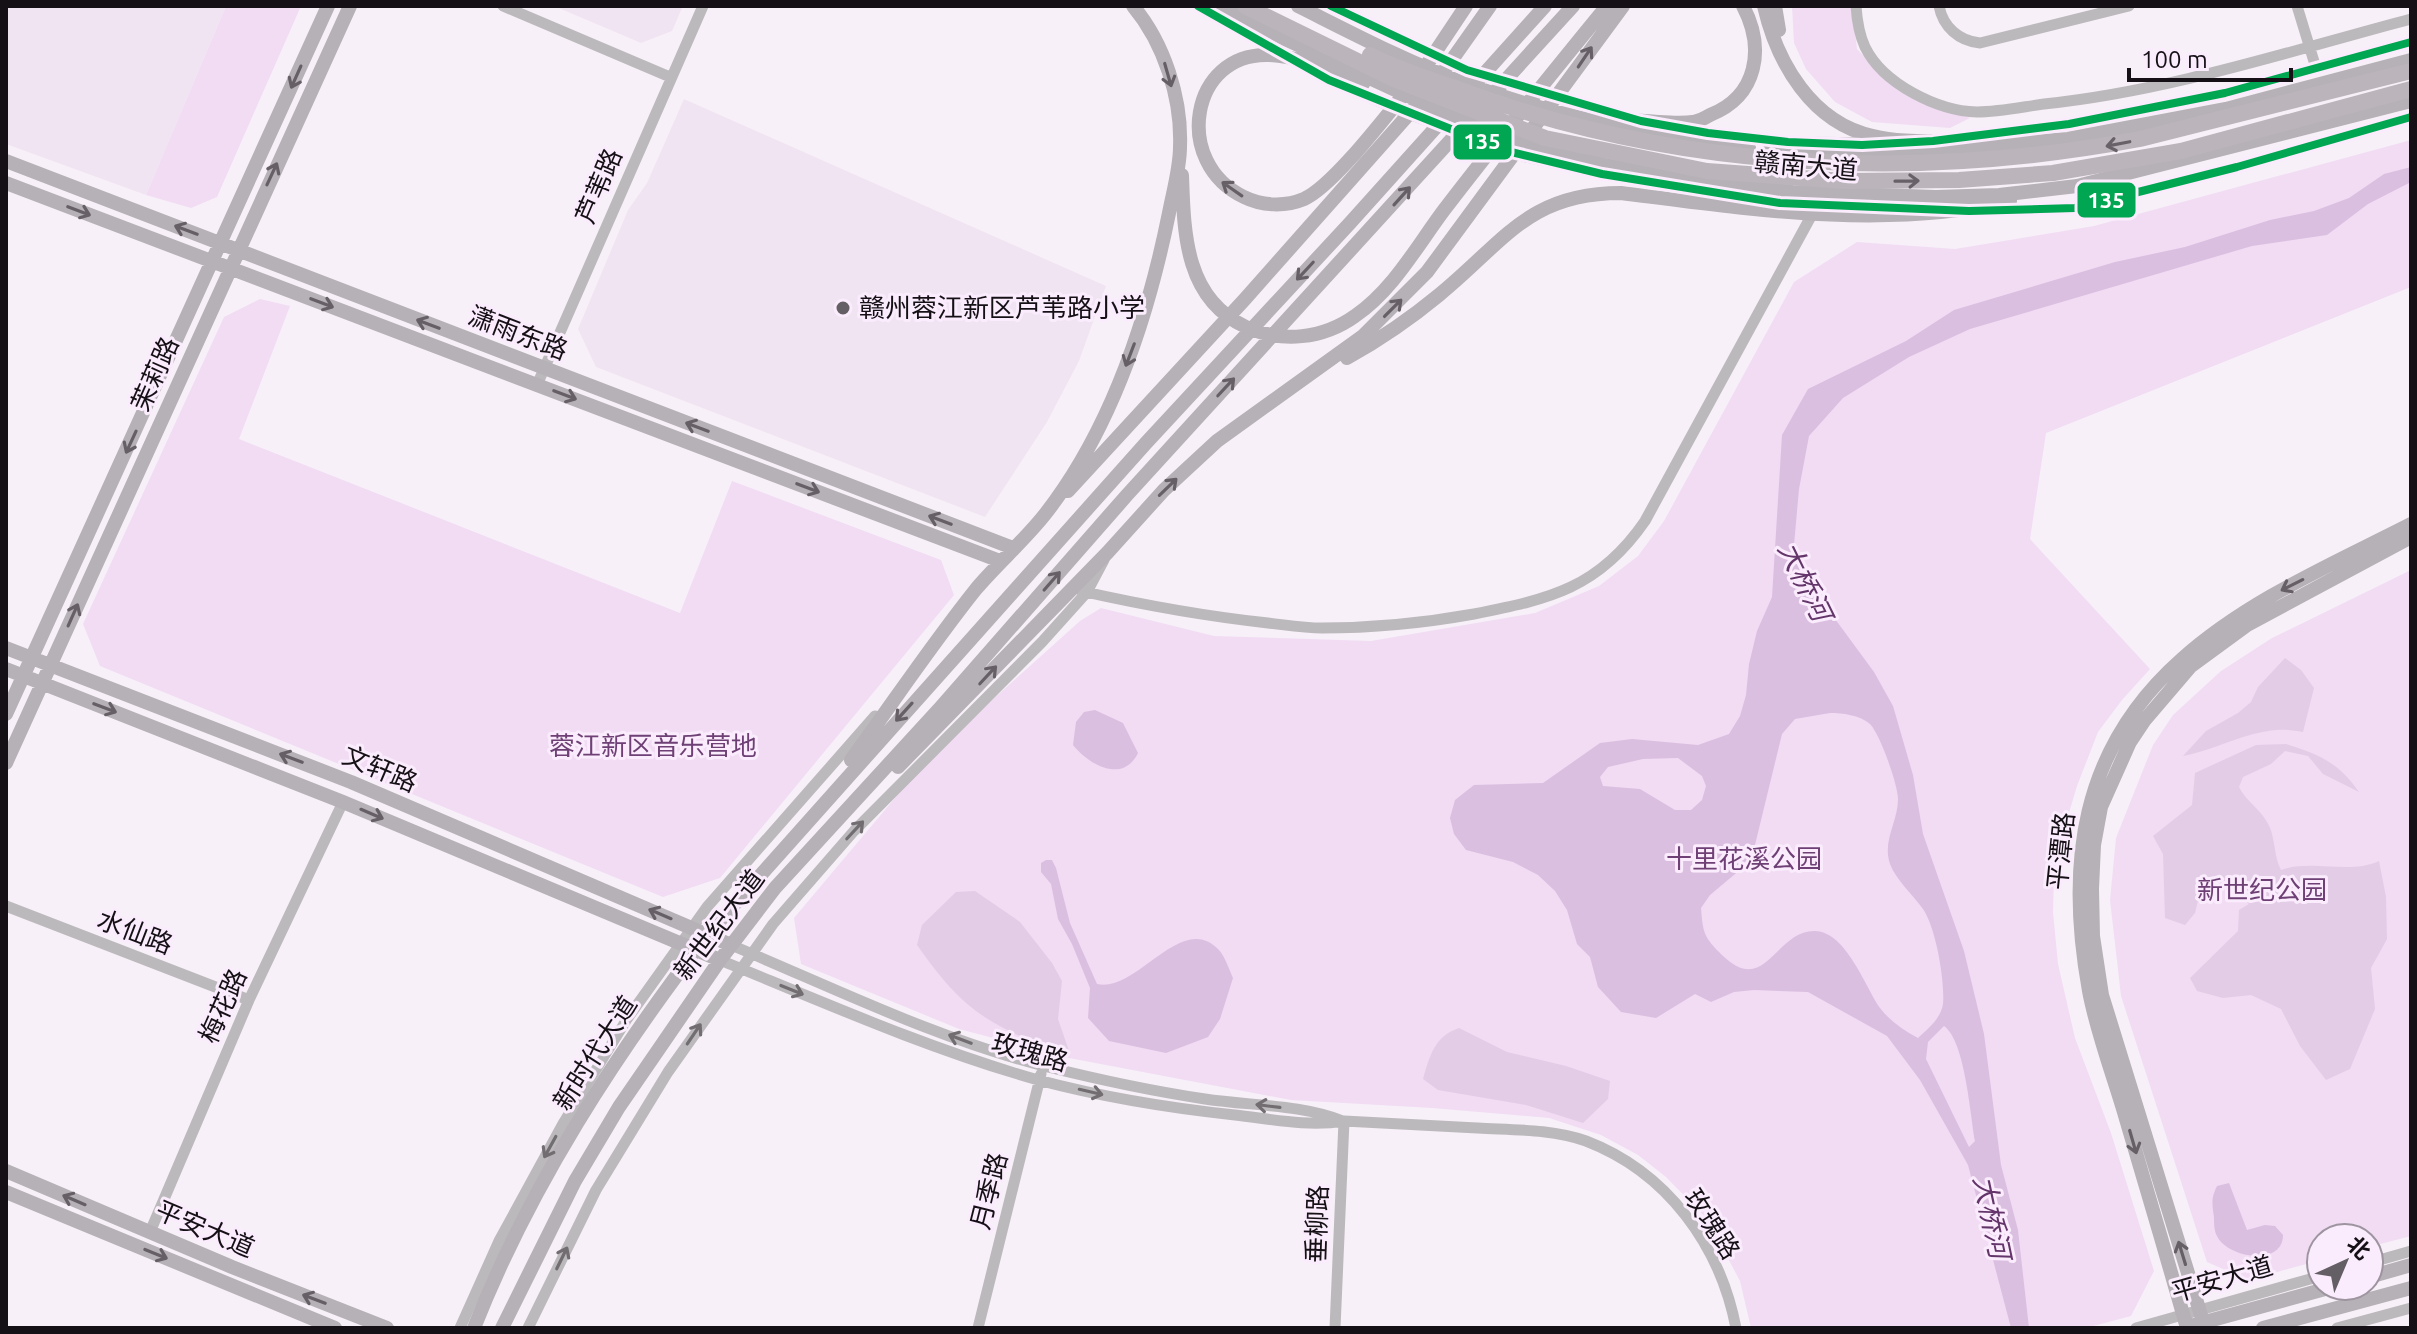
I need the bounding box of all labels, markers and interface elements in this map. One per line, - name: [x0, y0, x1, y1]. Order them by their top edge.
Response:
- scale bar: [2129, 32, 2291, 82]
- text: 100 m: [2141, 46, 2208, 73]
- one-way arrow: [1576, 47, 1593, 69]
- one-way arrow: [1161, 61, 1176, 87]
- one-way arrow: [288, 65, 303, 89]
- line badge: 135: [1452, 123, 1513, 161]
- text: 135: [1463, 128, 1501, 153]
- one-way arrow: [2106, 137, 2131, 152]
- street label: 芦苇路: [570, 144, 627, 227]
- street label: 赣南大道: [1753, 147, 1859, 184]
- one-way arrow: [265, 162, 280, 186]
- one-way arrow: [1893, 173, 1920, 188]
- one-way arrow: [1221, 181, 1243, 197]
- line badge: 135: [2076, 181, 2137, 219]
- one-way arrow: [1393, 186, 1411, 206]
- text: 135: [2087, 187, 2125, 212]
- one-way arrow: [66, 205, 91, 219]
- one-way arrow: [174, 222, 199, 236]
- one-way arrow: [1297, 261, 1315, 281]
- place label: 赣州蓉江新区芦苇路小学: [859, 293, 1145, 322]
- one-way arrow: [309, 297, 334, 311]
- marker: 赣州蓉江新区芦苇路小学: [834, 299, 852, 317]
- one-way arrow: [1383, 299, 1402, 318]
- street label: 潇雨东路: [464, 300, 572, 365]
- one-way arrow: [416, 316, 441, 330]
- street label: 茉莉路: [125, 332, 184, 415]
- one-way arrow: [1122, 342, 1136, 367]
- one-way arrow: [1217, 378, 1235, 398]
- one-way arrow: [552, 389, 577, 403]
- one-way arrow: [685, 419, 710, 433]
- one-way arrow: [123, 429, 138, 453]
- one-way arrow: [1158, 478, 1177, 497]
- one-way arrow: [795, 482, 820, 496]
- one-way arrow: [928, 512, 953, 526]
- water label: 大桥河: [1773, 536, 1840, 630]
- one-way arrow: [1043, 571, 1061, 591]
- one-way arrow: [2280, 578, 2304, 594]
- one-way arrow: [66, 603, 81, 627]
- one-way arrow: [979, 665, 997, 685]
- one-way arrow: [92, 702, 117, 716]
- one-way arrow: [896, 702, 914, 722]
- park label: 蓉江新区音乐营地: [549, 731, 757, 760]
- street label: 文轩路: [339, 740, 422, 797]
- one-way arrow: [279, 750, 304, 764]
- one-way arrow: [360, 807, 384, 822]
- street label: 平潭路: [2042, 811, 2079, 891]
- one-way arrow: [845, 821, 863, 841]
- park label: 十里花溪公园: [1666, 844, 1822, 873]
- street label: 新世纪大道: [668, 864, 769, 985]
- park label: 新世纪公园: [2197, 875, 2327, 904]
- street label: 水仙路: [94, 904, 177, 959]
- one-way arrow: [648, 905, 673, 920]
- street label: 梅花路: [193, 964, 252, 1047]
- one-way arrow: [779, 983, 804, 998]
- street label: 新时代大道: [547, 990, 642, 1115]
- one-way arrow: [685, 1023, 702, 1045]
- street label: 玫瑰路: [989, 1027, 1072, 1076]
- one-way arrow: [948, 1030, 973, 1045]
- one-way arrow: [1078, 1085, 1103, 1100]
- one-way arrow: [1255, 1099, 1281, 1114]
- one-way arrow: [2126, 1128, 2141, 1154]
- one-way arrow: [542, 1135, 558, 1158]
- street label: 月季路: [965, 1150, 1012, 1232]
- water label: 大桥河: [1969, 1173, 2017, 1266]
- street label: 玫瑰路: [1679, 1183, 1746, 1264]
- street label: 垂柳路: [1301, 1184, 1332, 1263]
- one-way arrow: [62, 1191, 87, 1206]
- street label: 平安大道: [152, 1195, 259, 1262]
- north arrow: [2305, 1222, 2385, 1302]
- text: 北: [2343, 1231, 2376, 1264]
- one-way arrow: [2174, 1241, 2189, 1267]
- one-way arrow: [556, 1247, 571, 1270]
- one-way arrow: [143, 1248, 168, 1262]
- street label: 平安大道: [2168, 1250, 2276, 1307]
- one-way arrow: [302, 1291, 327, 1306]

